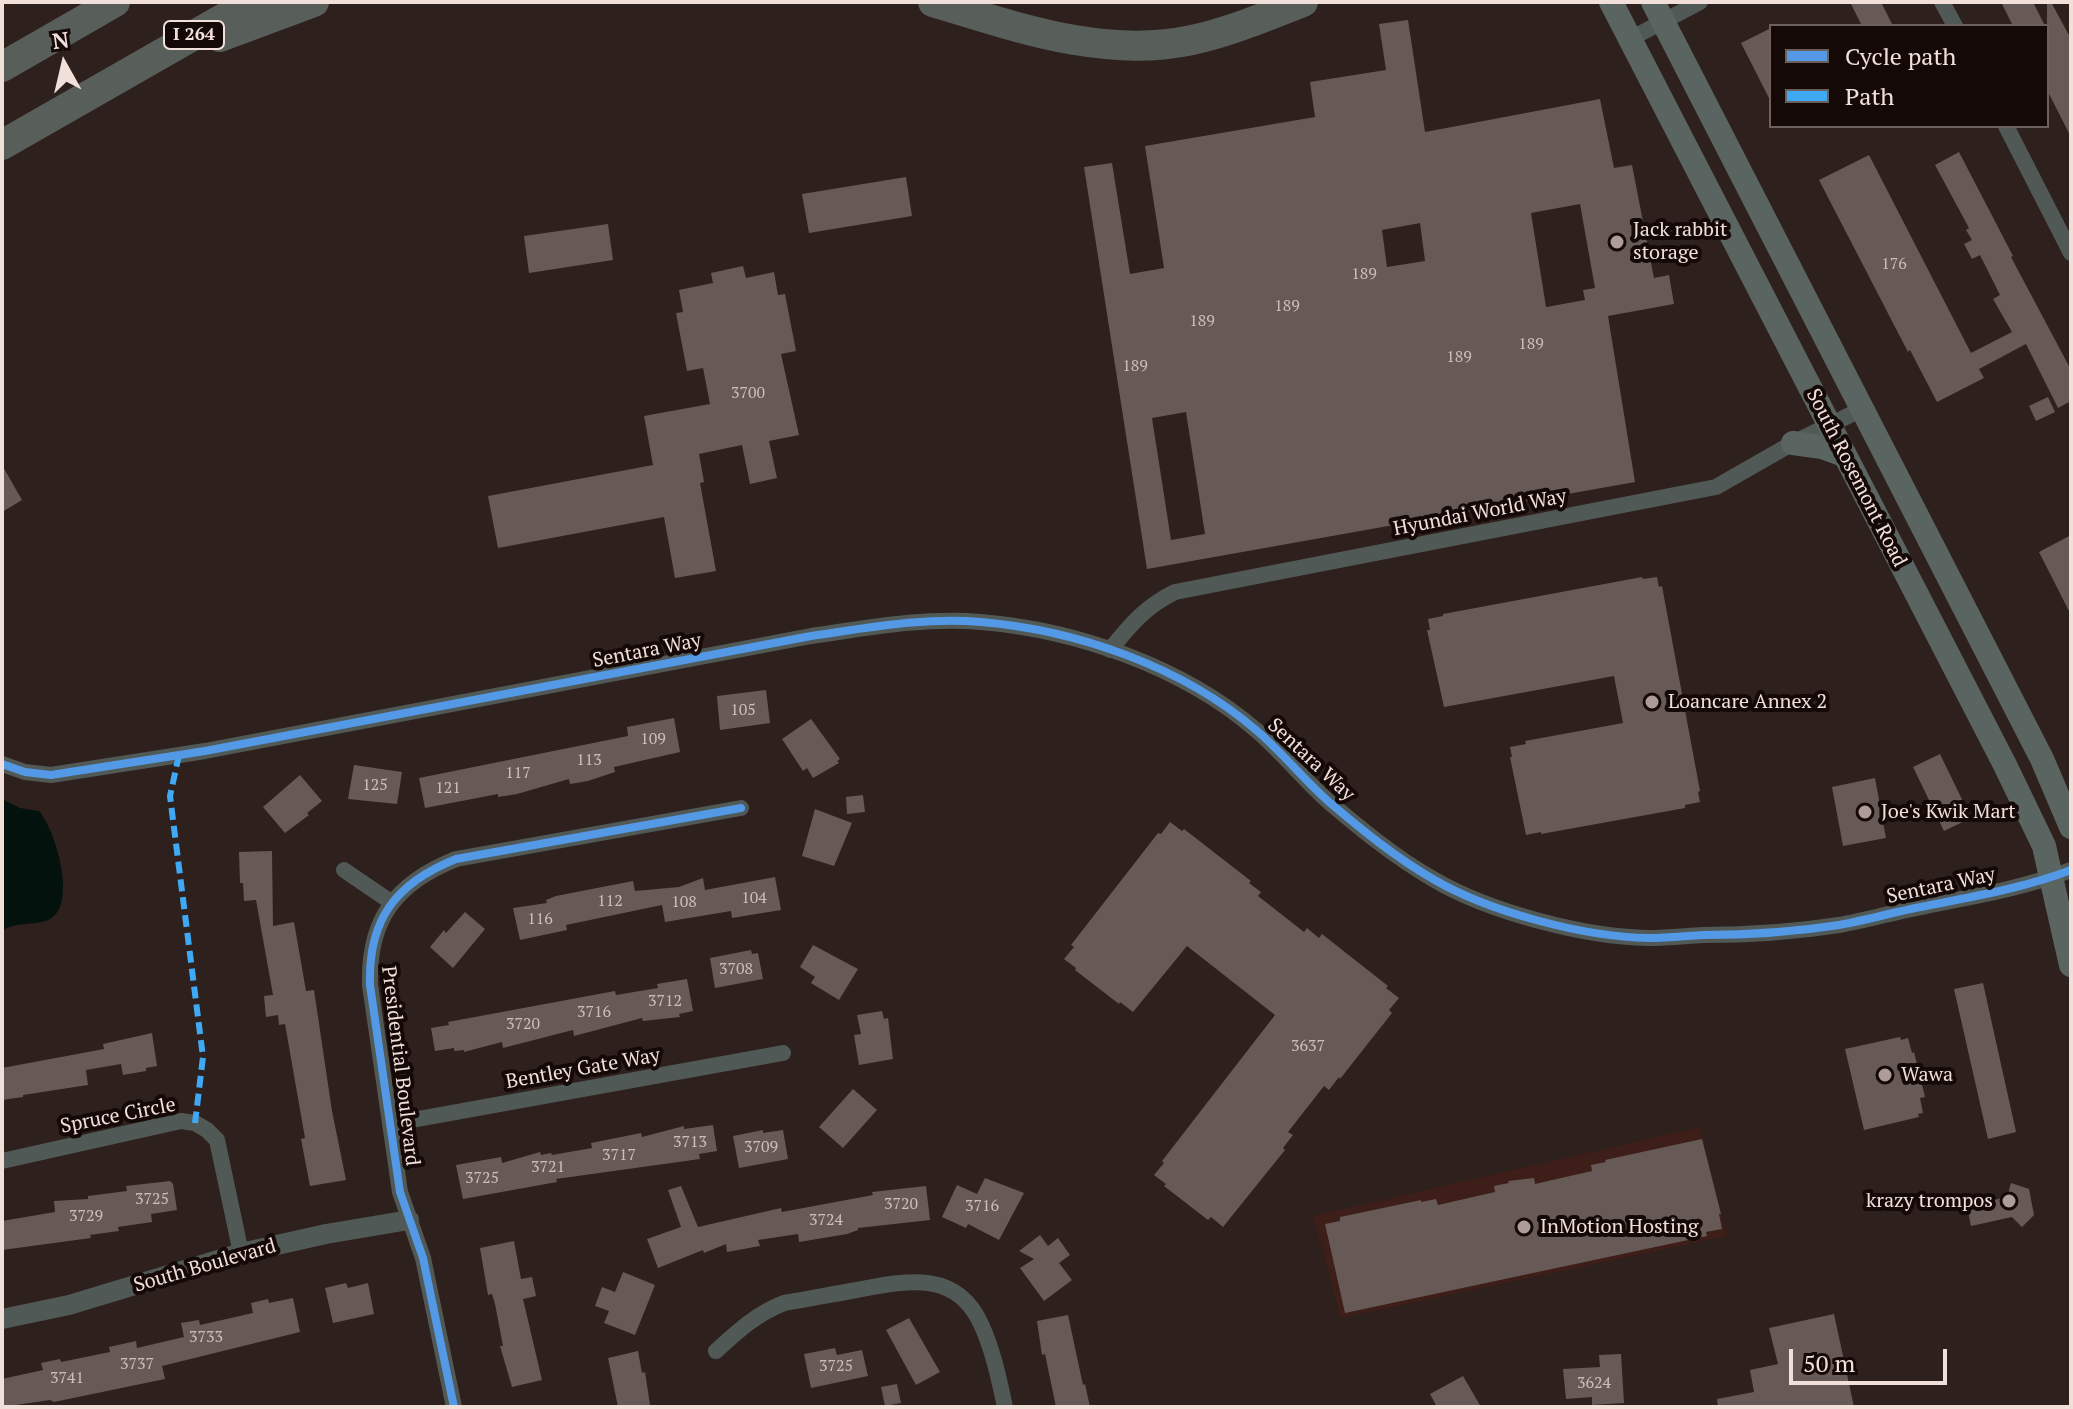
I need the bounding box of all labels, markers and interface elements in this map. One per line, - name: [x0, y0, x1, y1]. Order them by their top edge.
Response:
- road number: I 264: [164, 21, 224, 49]
- north arrow: [24, 24, 104, 104]
- text: N: [50, 24, 71, 55]
- legend: [1769, 24, 2049, 128]
- text: Cycle path: [1845, 40, 1956, 72]
- text: Path: [1845, 80, 1894, 112]
- place label: Jack rabbit storage: [1633, 218, 1727, 265]
- marker: Jack rabbit storage: [1608, 233, 1626, 251]
- house number: 176: [1881, 254, 1907, 274]
- house number: 189: [1351, 264, 1377, 284]
- house number: 189: [1274, 296, 1300, 316]
- house number: 189: [1189, 311, 1215, 331]
- house number: 189: [1518, 334, 1544, 354]
- house number: 189: [1446, 347, 1472, 367]
- house number: 189: [1122, 356, 1148, 376]
- house number: 3700: [731, 383, 765, 403]
- street label: South Rosemont Road: [1801, 385, 1911, 571]
- street label: Hyundai World Way: [1391, 484, 1569, 542]
- street label: Sentara Way: [591, 629, 703, 673]
- place label: Loancare Annex 2: [1668, 690, 1827, 714]
- marker: Loancare Annex 2: [1643, 693, 1661, 711]
- house number: 105: [730, 700, 756, 720]
- street label: Sentara Way: [1262, 714, 1360, 806]
- house number: 109: [640, 729, 666, 749]
- house number: 113: [576, 750, 602, 770]
- house number: 117: [505, 763, 531, 783]
- house number: 125: [362, 775, 388, 795]
- house number: 121: [435, 778, 461, 798]
- place label: Joe's Kwik Mart: [1881, 800, 2016, 824]
- marker: Joe's Kwik Mart: [1856, 803, 1874, 821]
- street label: Sentara Way: [1885, 863, 1997, 909]
- house number: 104: [741, 888, 767, 908]
- house number: 112: [597, 891, 623, 911]
- house number: 108: [671, 892, 697, 912]
- house number: 116: [527, 909, 553, 929]
- house number: 3708: [719, 959, 753, 979]
- street label: Presidential Boulevard: [376, 965, 424, 1167]
- house number: 3712: [648, 991, 682, 1011]
- house number: 3716: [577, 1002, 611, 1022]
- house number: 3720: [506, 1014, 540, 1034]
- house number: 3637: [1291, 1036, 1325, 1056]
- street label: Bentley Gate Way: [504, 1044, 662, 1094]
- place label: Wawa: [1901, 1063, 1953, 1087]
- marker: Wawa: [1876, 1066, 1894, 1084]
- street label: Spruce Circle: [58, 1093, 178, 1139]
- house number: 3713: [673, 1132, 707, 1152]
- house number: 3709: [744, 1137, 778, 1157]
- house number: 3717: [602, 1145, 636, 1165]
- house number: 3721: [531, 1157, 565, 1177]
- house number: 3725: [465, 1168, 499, 1188]
- house number: 3725: [135, 1189, 169, 1209]
- place label: krazy trompos: [1866, 1189, 1993, 1213]
- marker: krazy trompos: [2000, 1192, 2018, 1210]
- house number: 3720: [884, 1194, 918, 1214]
- house number: 3716: [965, 1196, 999, 1216]
- house number: 3729: [69, 1206, 103, 1226]
- house number: 3724: [809, 1210, 843, 1230]
- place label: InMotion Hosting: [1540, 1215, 1698, 1239]
- marker: InMotion Hosting: [1515, 1218, 1533, 1236]
- street label: South Boulevard: [131, 1234, 279, 1298]
- house number: 3733: [189, 1327, 223, 1347]
- scale bar: [1793, 1333, 1951, 1383]
- text: 50 m: [1803, 1347, 1855, 1379]
- house number: 3737: [120, 1354, 154, 1374]
- house number: 3725: [819, 1356, 853, 1376]
- house number: 3741: [50, 1368, 84, 1388]
- house number: 3624: [1577, 1373, 1611, 1393]

